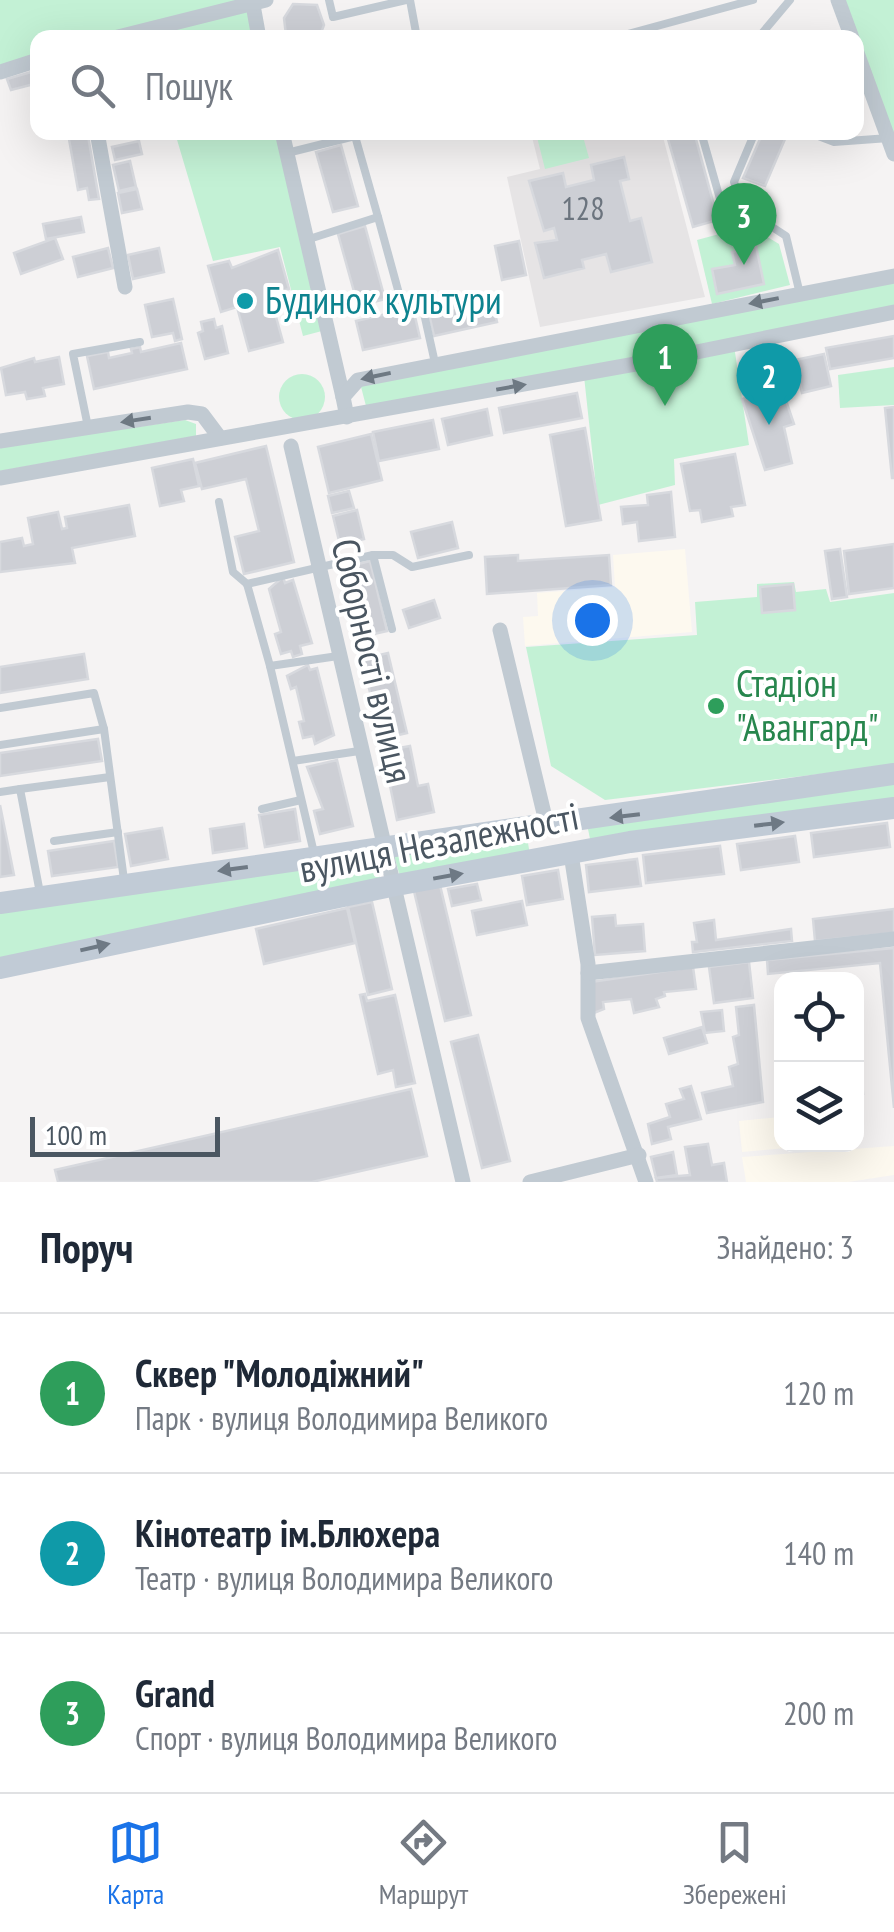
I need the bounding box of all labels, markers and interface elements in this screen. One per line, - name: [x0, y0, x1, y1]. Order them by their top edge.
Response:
- search box: [30, 30, 864, 140]
- icon: search: [65, 58, 120, 113]
- text: Пошук: [145, 61, 233, 110]
- pin: 3: [712, 182, 776, 265]
- house number: 128: [561, 187, 605, 229]
- place label: Будинок культури: [265, 275, 502, 324]
- marker: Будинок культури: [234, 290, 256, 312]
- one-way arrow: [748, 293, 779, 309]
- pin: 1: [632, 324, 698, 406]
- pin: 2: [736, 342, 802, 425]
- one-way arrow: [360, 368, 391, 384]
- one-way arrow: [496, 378, 527, 394]
- one-way arrow: [119, 412, 151, 428]
- street label: Соборності вулиця: [322, 534, 425, 788]
- your location: [567, 595, 618, 646]
- place label: Стадіон "Авангард": [736, 658, 879, 751]
- marker: Стадіон "Авангард": [705, 695, 727, 717]
- street label: вулиця Незалежності: [295, 790, 582, 893]
- one-way arrow: [608, 808, 640, 824]
- one-way arrow: [753, 816, 785, 832]
- one-way arrow: [217, 862, 249, 878]
- one-way arrow: [433, 868, 464, 883]
- one-way arrow: [80, 939, 111, 954]
- map controls: [774, 972, 864, 1152]
- button: locate: [774, 972, 864, 1062]
- button: layers: [774, 1062, 864, 1152]
- scale bar: [30, 1112, 220, 1156]
- text: 100 m: [45, 1116, 107, 1153]
- text: Поруч: [40, 1220, 133, 1275]
- text: Знайдено: 3: [717, 1226, 854, 1268]
- text: Сквер "Молодіжний": [135, 1348, 424, 1397]
- text: 1: [65, 1372, 80, 1414]
- text: 120 m: [783, 1372, 854, 1414]
- text: Парк · вулиця Володимира Великого: [135, 1397, 548, 1439]
- text: Кінотеатр ім.Блюхера: [135, 1508, 440, 1557]
- text: 2: [65, 1532, 80, 1574]
- text: 140 m: [783, 1532, 854, 1574]
- text: Театр · вулиця Володимира Великого: [135, 1557, 553, 1599]
- text: Grand: [135, 1668, 215, 1717]
- text: 3: [65, 1692, 80, 1734]
- text: 200 m: [783, 1692, 854, 1734]
- text: Спорт · вулиця Володимира Великого: [135, 1717, 557, 1759]
- tab: Карта: [107, 1815, 164, 1912]
- tab: Маршрут: [379, 1815, 468, 1912]
- tab: Збережені: [683, 1815, 787, 1912]

